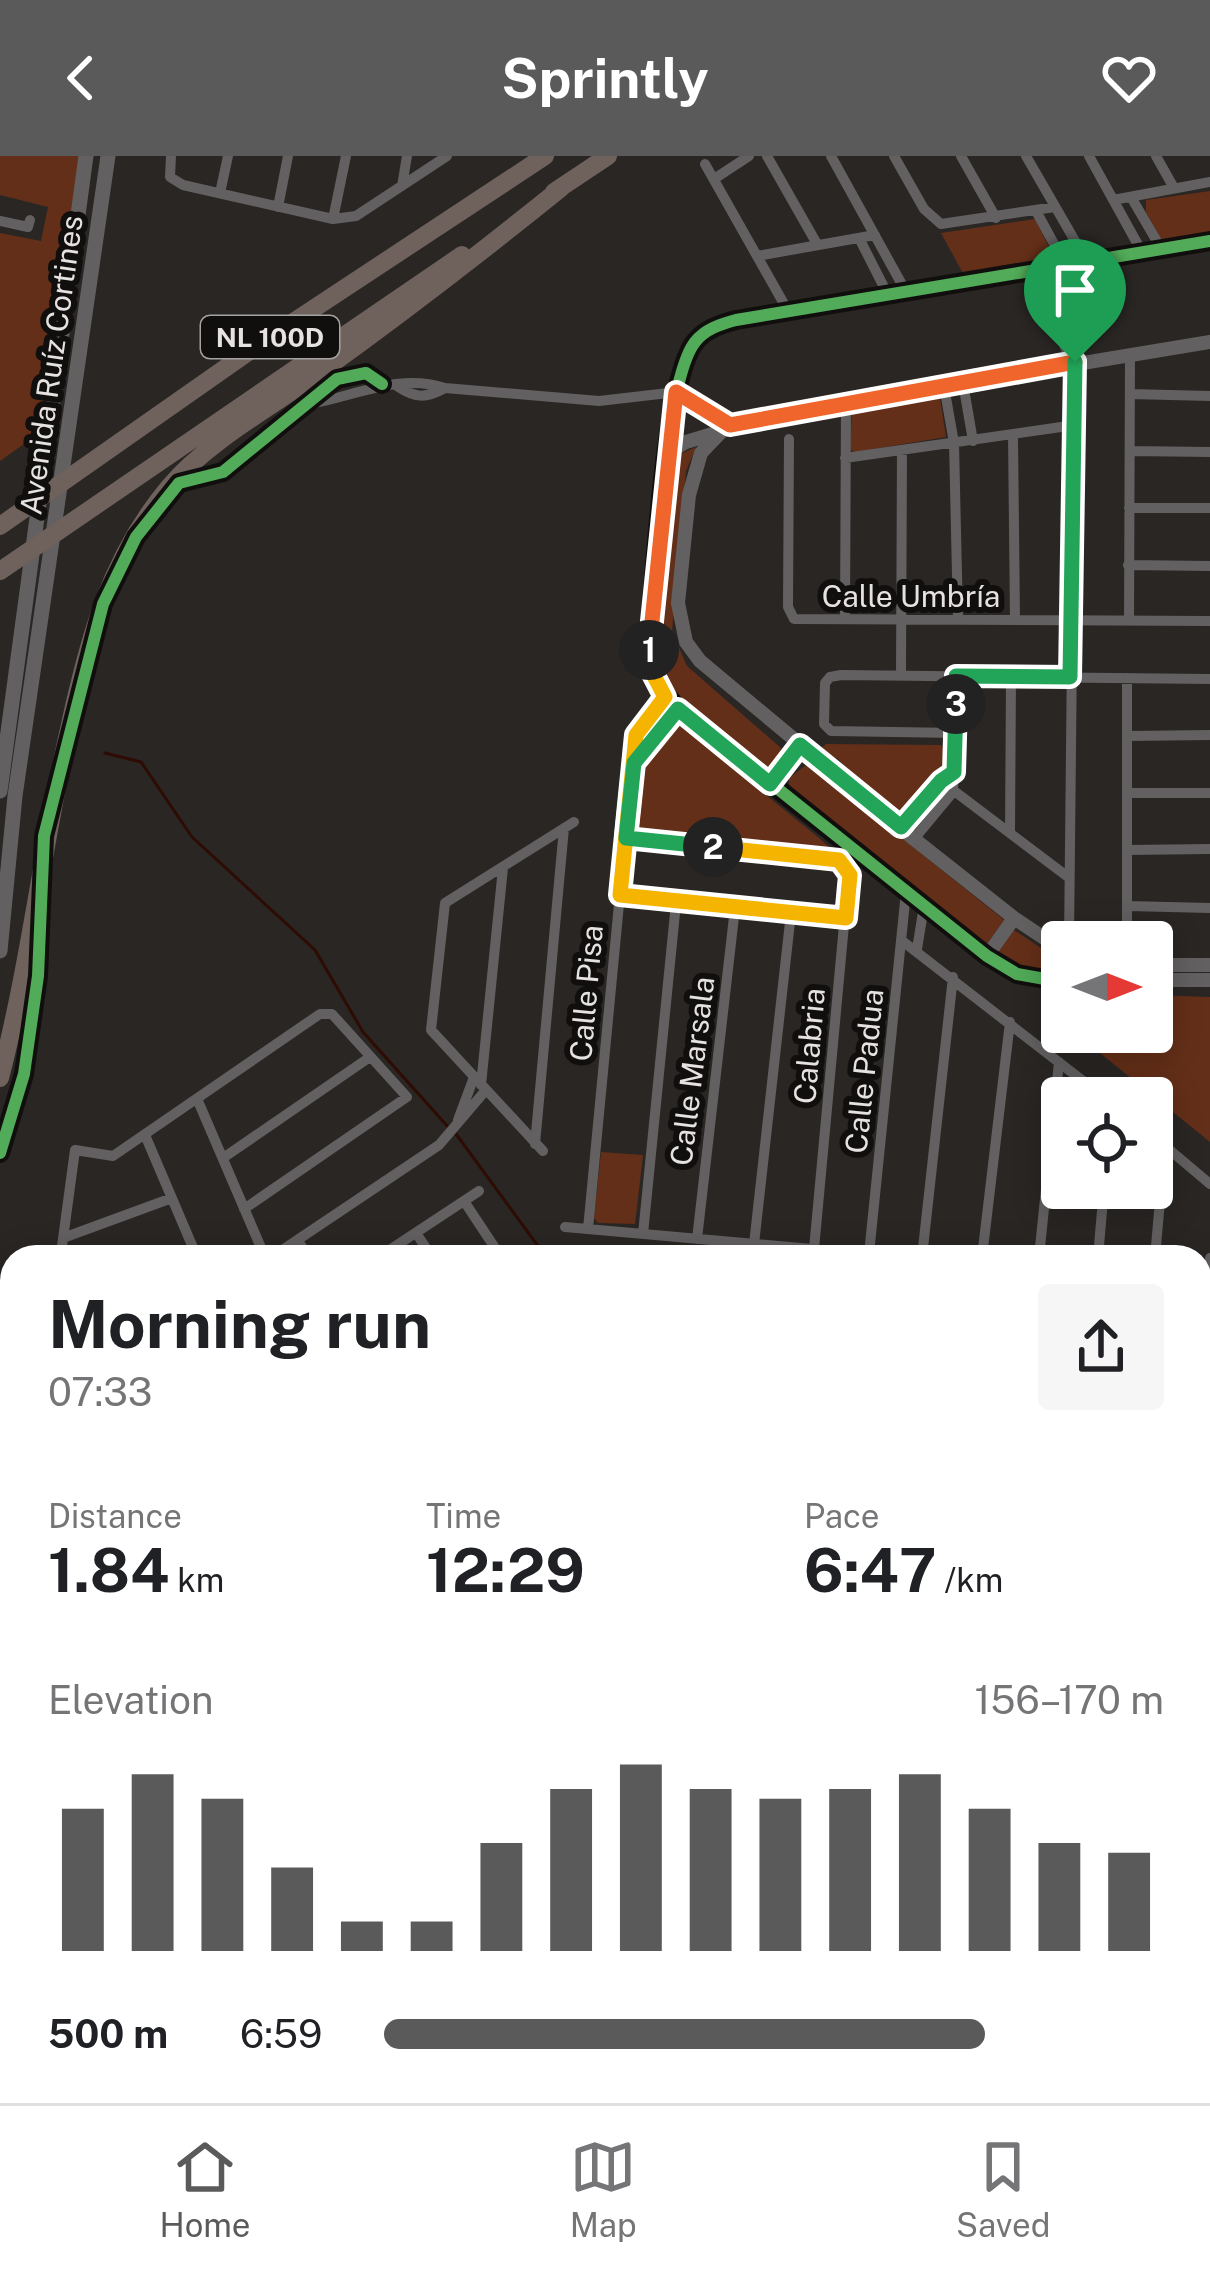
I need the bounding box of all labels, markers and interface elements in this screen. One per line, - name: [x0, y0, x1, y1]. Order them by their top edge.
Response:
- icon: back: [48, 45, 114, 111]
- icon: heart: [1096, 45, 1162, 111]
- text: Sprintly: [501, 47, 709, 110]
- street label: Avenida Ruíz Cortines: [12, 213, 90, 517]
- pin: [1024, 239, 1126, 362]
- icon: arrive: [1042, 257, 1108, 323]
- road number: NL 100D: [201, 316, 339, 358]
- street label: Calle Umbría: [822, 578, 1000, 614]
- pin: 1: [619, 620, 679, 680]
- text: 1: [642, 631, 656, 669]
- pin: 3: [926, 674, 986, 734]
- text: 3: [945, 685, 967, 723]
- pin: 2: [683, 817, 743, 877]
- text: 2: [703, 828, 723, 866]
- north arrow: [1041, 921, 1173, 1053]
- map controls: [1041, 921, 1173, 1209]
- street label: Calle Pisa: [562, 923, 610, 1063]
- street label: Calle Marsala: [663, 974, 721, 1168]
- street label: Calabria: [786, 987, 832, 1105]
- street label: Calle Padua: [837, 987, 891, 1155]
- button: locate: [1041, 1077, 1173, 1209]
- button: share: [1038, 1284, 1164, 1410]
- text: Morning run: [48, 1285, 431, 1363]
- text: 07:33: [48, 1369, 152, 1415]
- text: Distance: [48, 1497, 182, 1535]
- text: Time: [426, 1497, 501, 1535]
- text: Pace: [804, 1497, 879, 1535]
- text: 1.84: [48, 1535, 169, 1606]
- text: 12:29: [426, 1535, 585, 1606]
- text: 6:47: [804, 1535, 937, 1606]
- text: km: [169, 1561, 224, 1599]
- text: /km: [937, 1561, 1003, 1599]
- text: Elevation: [48, 1677, 214, 1723]
- text: 156–170 m: [975, 1677, 1164, 1723]
- text: 500 m: [48, 2011, 168, 2057]
- text: 6:59: [240, 2011, 322, 2057]
- tab: Home: [160, 2134, 251, 2244]
- tab: Map: [570, 2134, 637, 2244]
- tab: Saved: [956, 2134, 1050, 2244]

